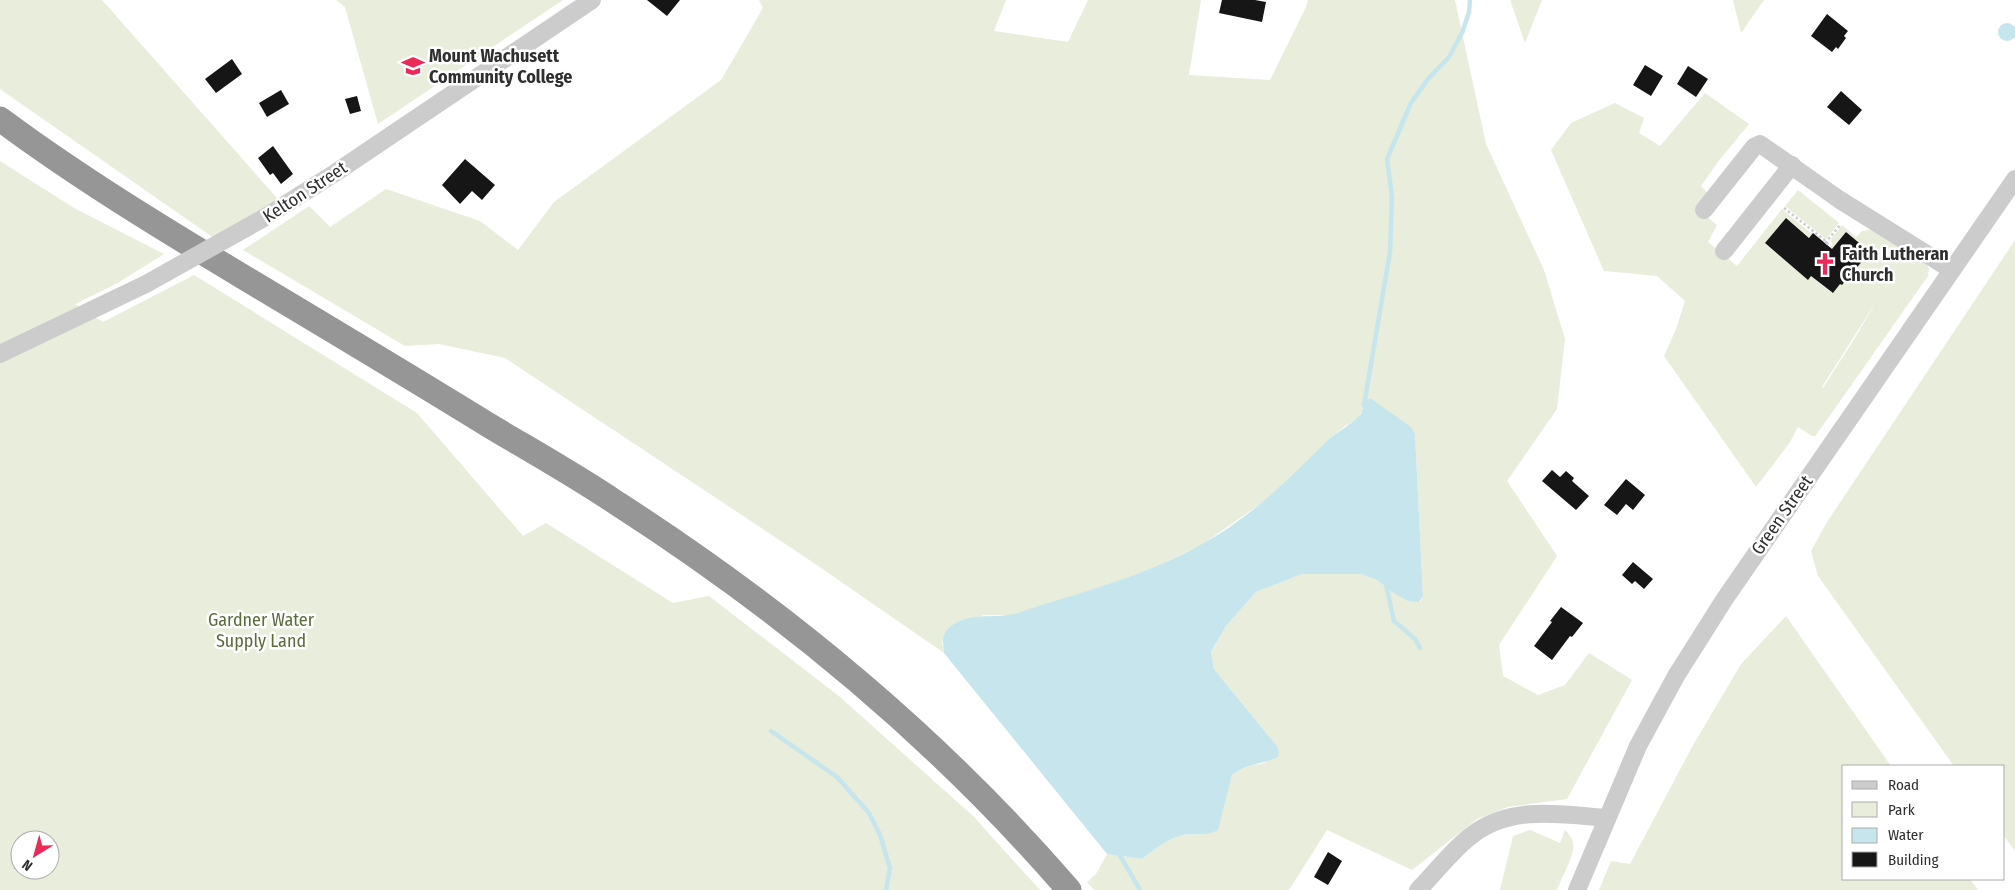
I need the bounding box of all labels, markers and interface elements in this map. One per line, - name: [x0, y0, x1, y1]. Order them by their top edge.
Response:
- place label: Mount Wachusett Community College: [429, 45, 572, 88]
- school or university icon: Mount Wachusett Community College: [400, 53, 426, 79]
- street label: Kelton Street: [259, 157, 351, 227]
- place label: Faith Lutheran Church: [1842, 243, 1949, 286]
- church icon: Faith Lutheran Church: [1812, 251, 1838, 277]
- street label: Green Street: [1747, 471, 1817, 559]
- park label: Gardner Water Supply Land: [208, 609, 315, 652]
- legend: [1842, 765, 2005, 880]
- text: Road: [1888, 776, 1919, 794]
- text: Park: [1888, 801, 1915, 819]
- text: Water: [1888, 826, 1924, 844]
- north arrow: [10, 830, 60, 880]
- text: Building: [1888, 851, 1939, 869]
- text: N: [19, 856, 36, 874]

